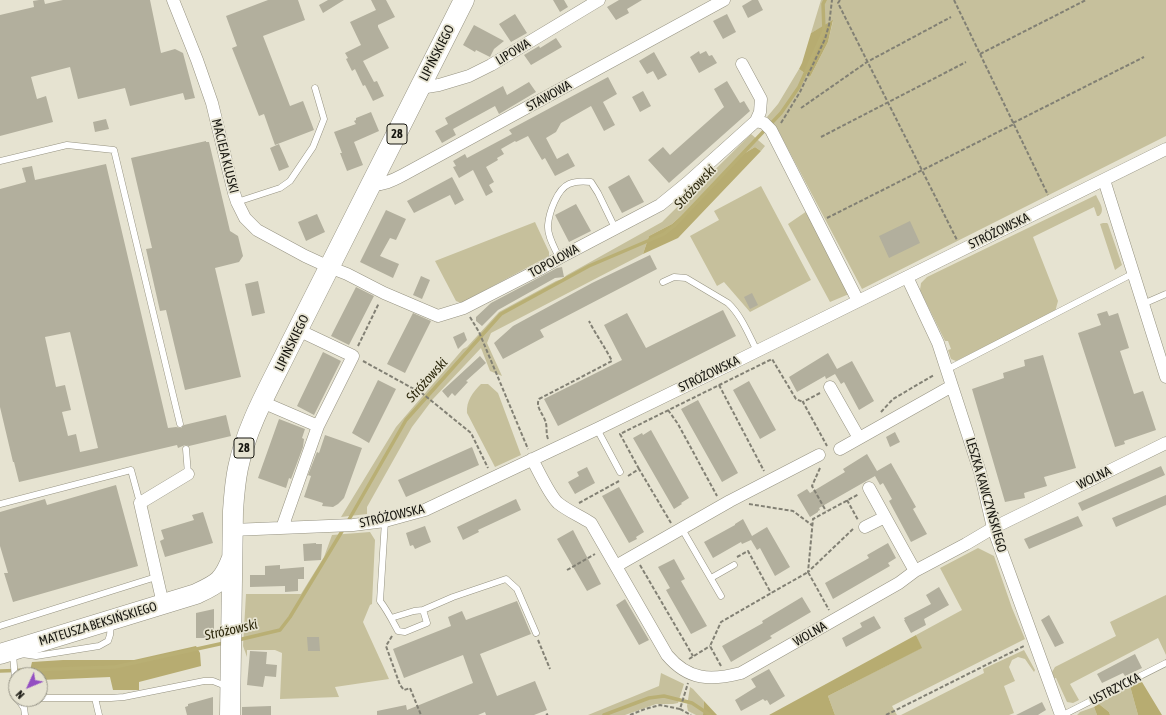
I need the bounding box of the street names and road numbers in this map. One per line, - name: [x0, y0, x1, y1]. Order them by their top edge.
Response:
- street label: LIPIŃSKIEGO: [416, 22, 458, 84]
- street label: LIPOWA: [493, 36, 533, 68]
- street label: STAWOWA: [524, 77, 574, 115]
- street label: MACIEJA KLUSKI: [208, 117, 242, 195]
- road number: 28: [387, 124, 407, 144]
- street label: STRÓŻOWSKA: [966, 210, 1032, 252]
- street label: TOPOLOWA: [526, 241, 582, 281]
- street label: LIPIŃSKIEGO: [272, 312, 312, 374]
- street label: STRÓŻOWSKA: [676, 353, 742, 395]
- street label: LESZKA KAWCZYŃSKIEGO: [962, 436, 1010, 554]
- road number: 28: [234, 438, 254, 458]
- street label: WOLNA: [1074, 463, 1114, 493]
- street label: STRÓŻOWSKA: [358, 501, 426, 531]
- street label: MATEUSZA BEKSIŃSKIEGO: [37, 599, 159, 649]
- street label: WOLNA: [791, 618, 829, 650]
- street label: USTRZYCKA: [1087, 670, 1143, 708]

